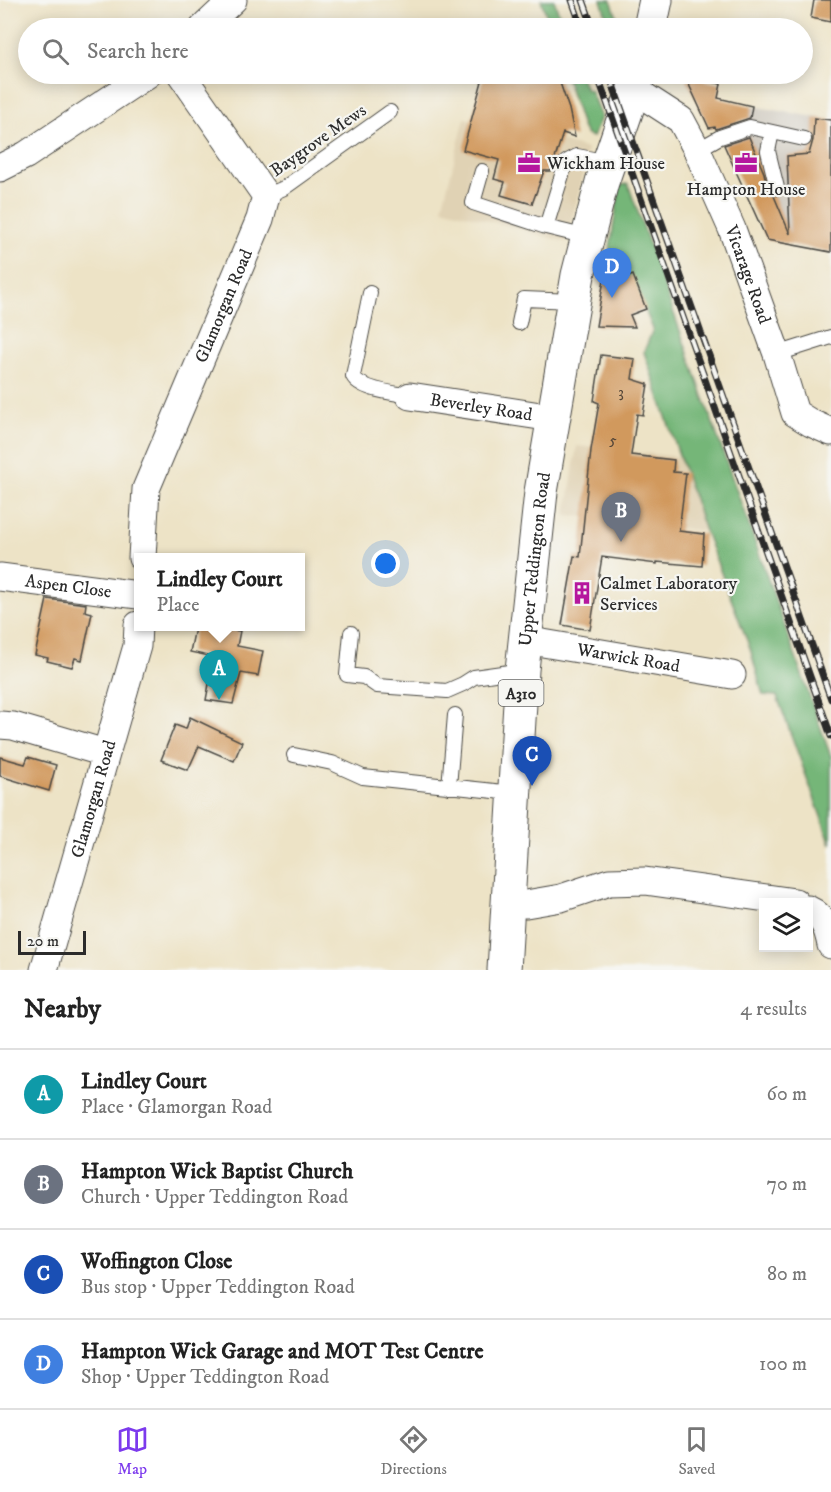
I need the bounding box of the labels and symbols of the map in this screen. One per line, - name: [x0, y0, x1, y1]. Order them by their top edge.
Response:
- street label: Baygrove Mews: [266, 100, 371, 182]
- office icon: Wickham House: [516, 150, 542, 176]
- office icon: Hampton House: [733, 150, 759, 176]
- place label: Wickham House: [546, 153, 665, 175]
- place label: Hampton House: [687, 179, 805, 201]
- street label: Vicarage Road: [719, 222, 775, 327]
- street label: Glamorgan Road: [191, 246, 258, 366]
- pin: D: [592, 248, 632, 298]
- house number: 3: [618, 383, 624, 402]
- street label: Beverley Road: [428, 389, 534, 427]
- house number: 5: [609, 431, 617, 450]
- street label: Upper Teddington Road: [515, 471, 556, 647]
- pin: B: [602, 492, 640, 542]
- your location: [371, 549, 400, 578]
- street label: Aspen Close: [24, 570, 113, 603]
- place label: Calmet Laboratory Services: [600, 573, 738, 616]
- building icon: Calmet Laboratory Services: [569, 580, 595, 606]
- street label: Warwick Road: [574, 639, 681, 678]
- pin: A: [200, 650, 238, 700]
- road number: A310: [498, 680, 544, 706]
- pin: C: [512, 736, 552, 786]
- street label: Glamorgan Road: [67, 738, 121, 861]
- scale bar: [18, 928, 86, 956]

